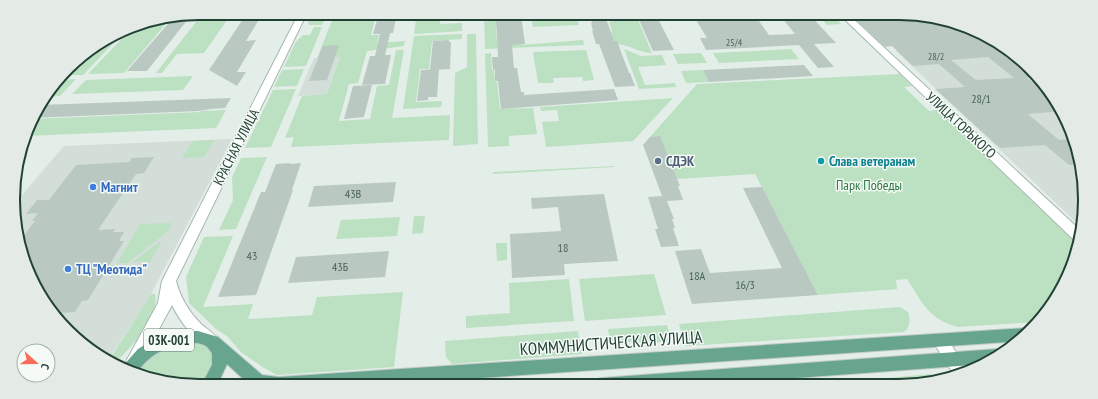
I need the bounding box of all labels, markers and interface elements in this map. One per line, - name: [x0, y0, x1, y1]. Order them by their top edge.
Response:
- house number: 25/4: [726, 36, 743, 49]
- house number: 28/2: [928, 50, 944, 63]
- street label: УЛИЦА ГОРЬКОГО: [922, 88, 1000, 162]
- house number: 28/1: [971, 91, 991, 106]
- street label: КРАСНАЯ УЛИЦА: [209, 105, 263, 188]
- place label: СДЭК: [666, 152, 695, 170]
- place label: Слава ветеранам: [829, 152, 915, 170]
- marker: СДЭК: [653, 156, 663, 166]
- marker: Слава ветеранам: [816, 156, 826, 166]
- park label: Парк Победы: [836, 176, 902, 194]
- place label: Магнит: [101, 178, 138, 196]
- marker: Магнит: [88, 182, 98, 192]
- house number: 43В: [345, 186, 362, 201]
- house number: 18: [558, 240, 568, 255]
- house number: 43: [247, 248, 257, 263]
- house number: 43Б: [332, 259, 348, 274]
- place label: ТЦ "Меотида": [76, 260, 147, 278]
- marker: ТЦ "Меотида": [63, 264, 73, 274]
- house number: 18А: [689, 268, 706, 283]
- house number: 16/3: [735, 277, 755, 292]
- street label: КОММУНИСТИЧЕСКАЯ УЛИЦА: [519, 326, 703, 360]
- road number: 03К-001: [144, 329, 194, 351]
- north arrow: [16, 343, 56, 383]
- text: С: [38, 362, 53, 371]

